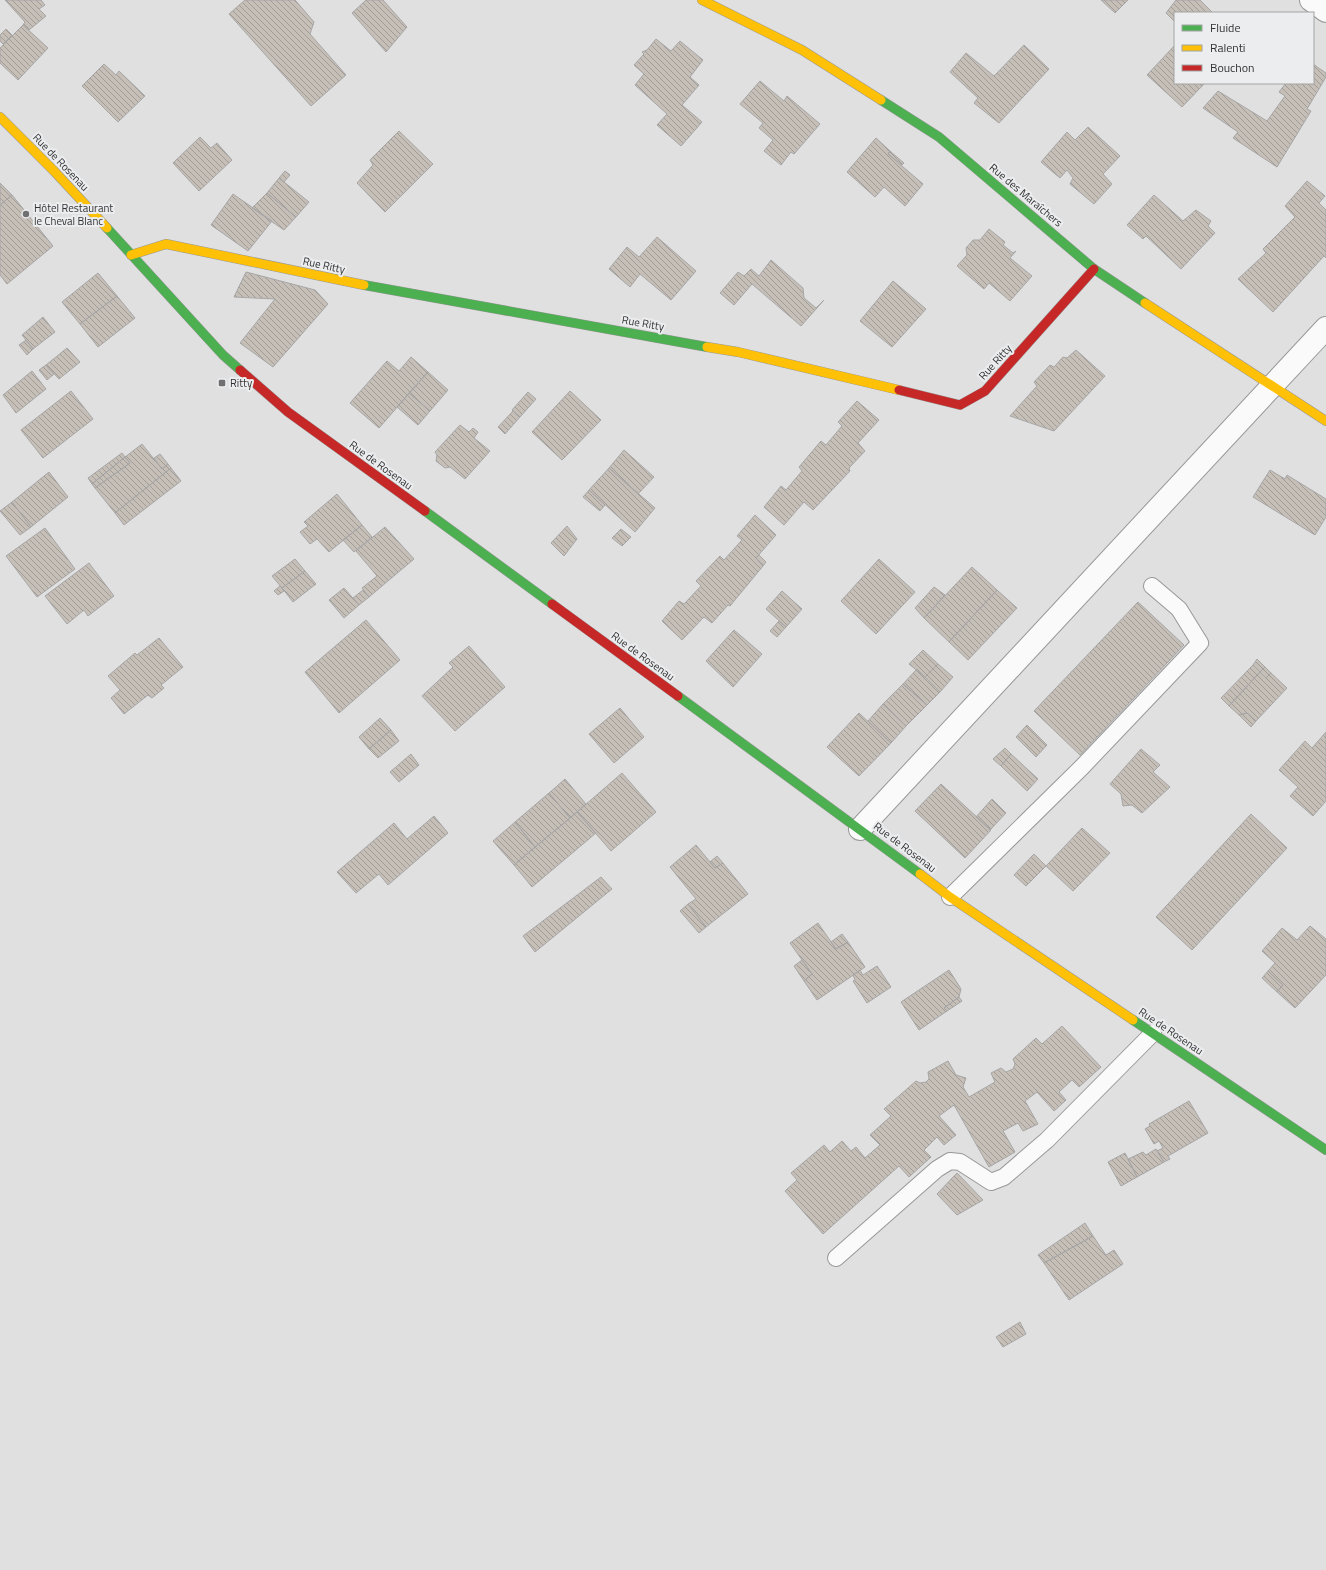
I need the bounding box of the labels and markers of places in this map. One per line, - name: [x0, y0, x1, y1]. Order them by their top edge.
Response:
- place label: Hôtel Restaurant le Cheval Blanc: [34, 200, 113, 229]
- marker: Hôtel Restaurant le Cheval Blanc: [21, 209, 31, 219]
- place label: Ritty: [230, 375, 253, 391]
- marker: Ritty: [217, 378, 227, 388]

